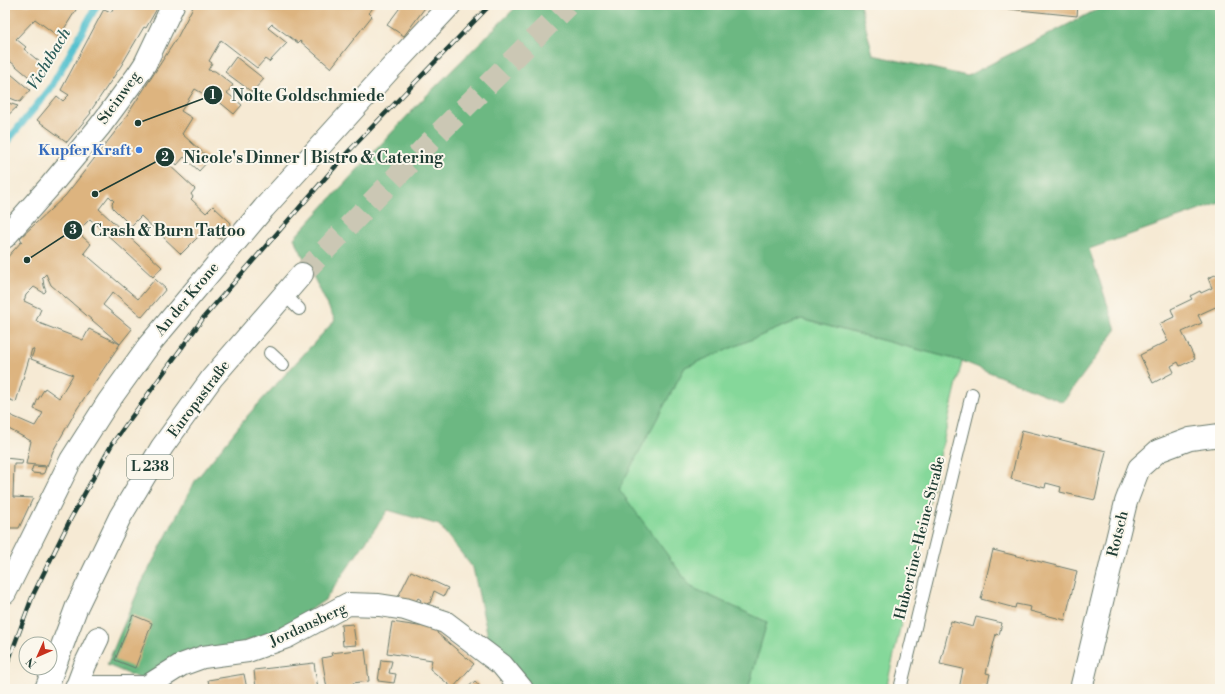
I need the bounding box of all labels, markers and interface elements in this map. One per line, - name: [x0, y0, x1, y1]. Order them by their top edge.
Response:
- water label: Vichtbach: [23, 24, 75, 94]
- street label: Steinweg: [93, 68, 145, 128]
- callout: Nolte Goldschmiede: [203, 81, 393, 109]
- text: Nolte Goldschmiede: [231, 86, 385, 106]
- text: 1: [210, 88, 216, 103]
- place label: Kupfer Kraft: [38, 141, 132, 160]
- callout: Nicole's Dinner | Bistro & Catering: [155, 143, 451, 171]
- marker: Kupfer Kraft: [134, 145, 144, 155]
- text: Nicole's Dinner | Bistro & Catering: [183, 148, 444, 168]
- text: 2: [161, 150, 169, 165]
- callout: Crash & Burn Tattoo: [63, 216, 254, 244]
- text: Crash & Burn Tattoo: [91, 221, 245, 241]
- text: 3: [69, 223, 77, 238]
- street label: An der Krone: [150, 258, 223, 340]
- street label: Europastraße: [164, 357, 234, 441]
- street label: Hubertine-Heine-Straße: [891, 454, 949, 622]
- road number: L 238: [127, 455, 173, 479]
- street label: Rotsch: [1103, 509, 1133, 559]
- street label: Jordansberg: [265, 599, 350, 652]
- north arrow: [18, 636, 58, 676]
- text: N: [23, 654, 40, 670]

